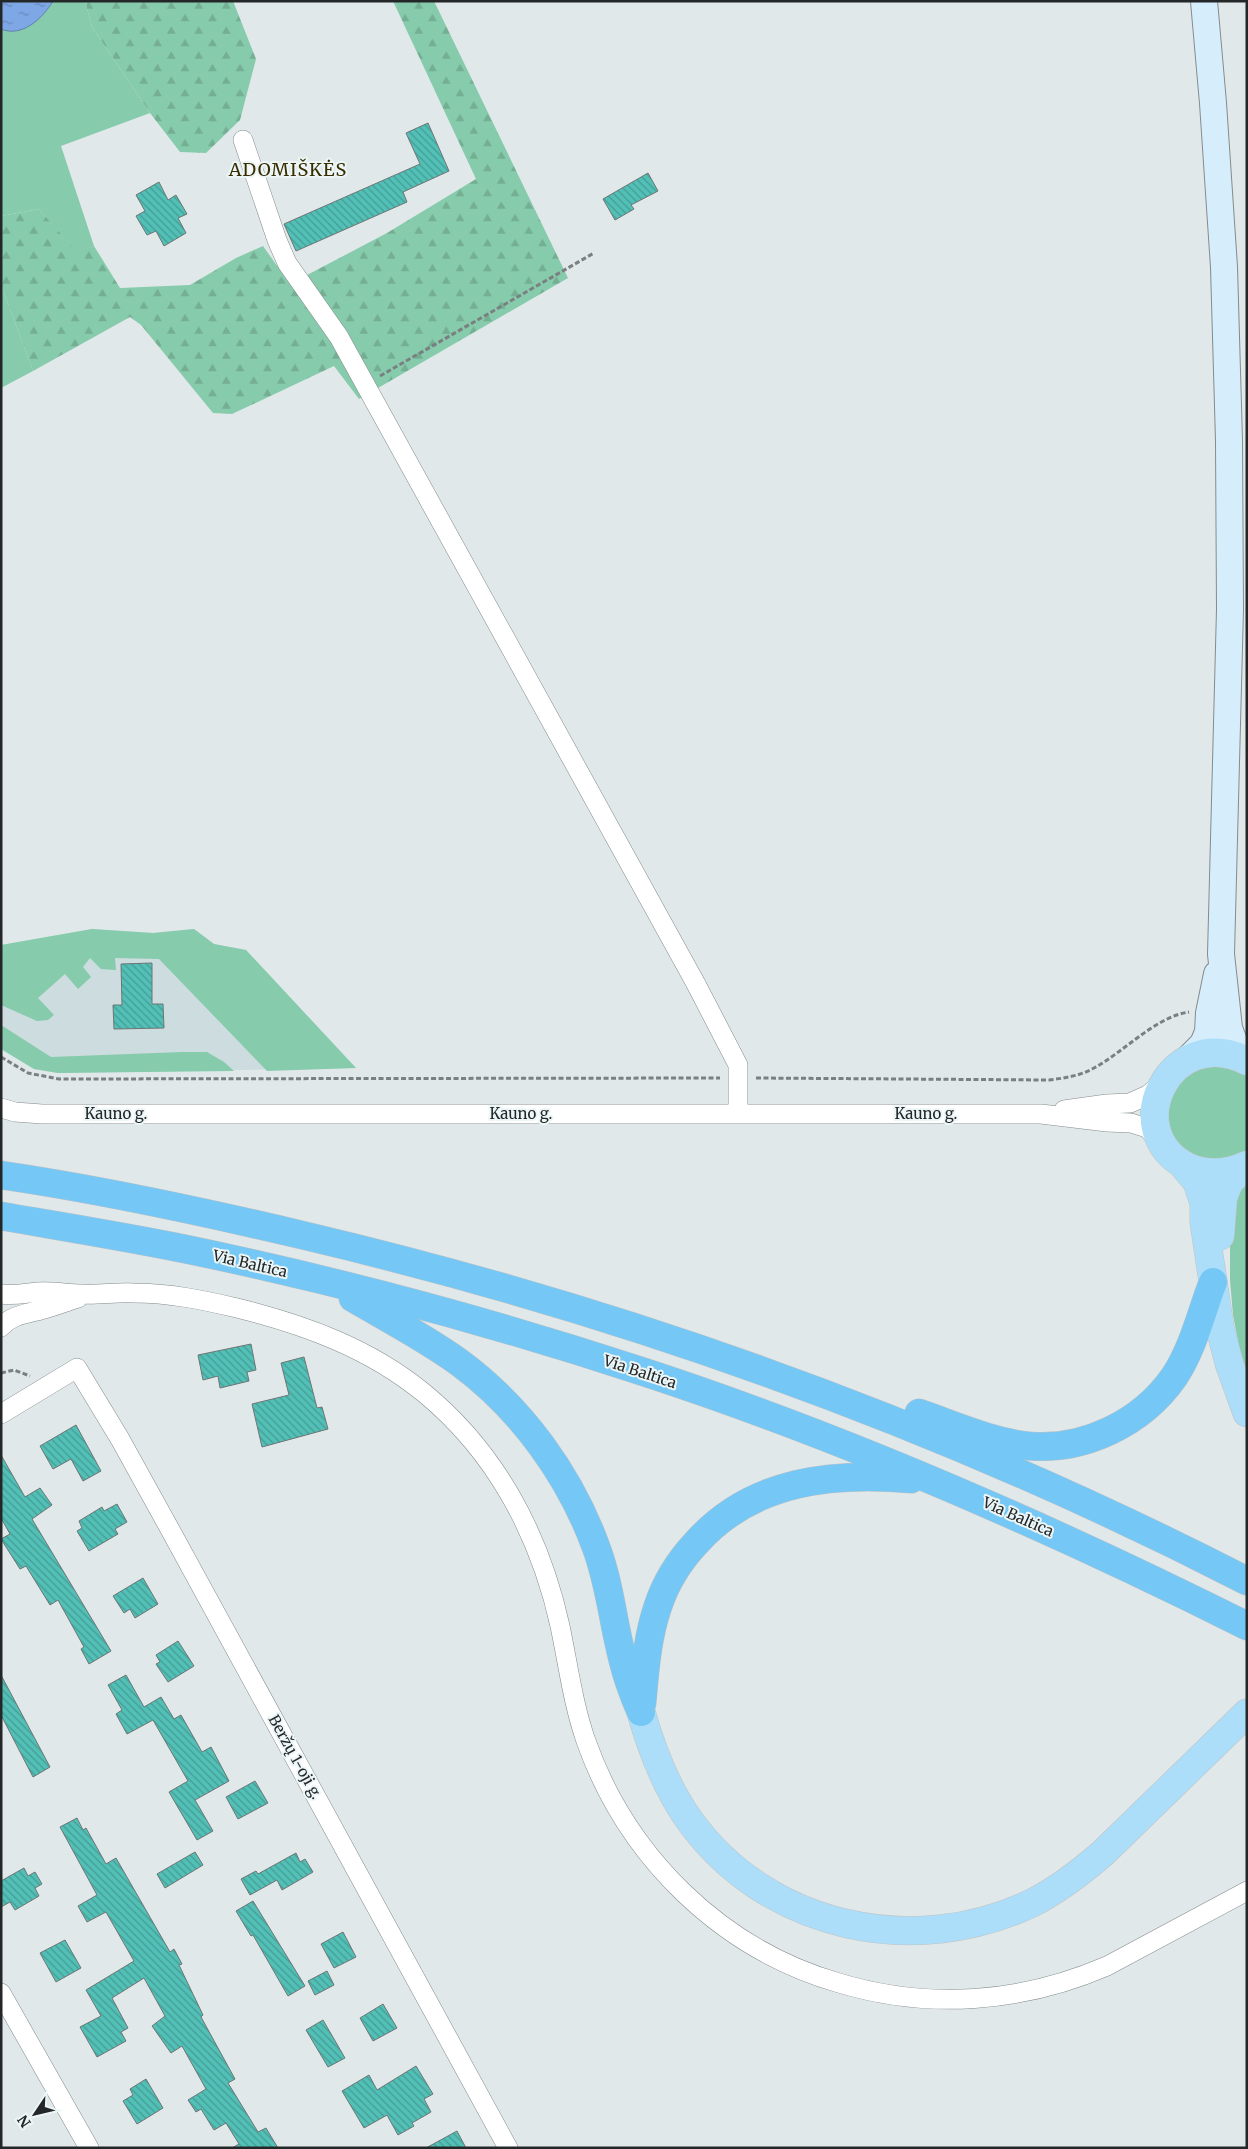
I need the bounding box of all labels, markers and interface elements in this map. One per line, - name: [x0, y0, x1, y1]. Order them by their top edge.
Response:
- district label: ADOMIŠKĖS: [228, 158, 347, 181]
- street label: Kauno g.: [85, 1104, 147, 1123]
- street label: Kauno g.: [490, 1104, 552, 1123]
- street label: Kauno g.: [895, 1104, 957, 1123]
- street label: Via Baltica: [210, 1246, 289, 1281]
- street label: Via Baltica: [600, 1350, 679, 1392]
- street label: Via Baltica: [979, 1492, 1057, 1541]
- street label: Beržų 1-oji g.: [264, 1711, 326, 1802]
- north arrow: [10, 2089, 60, 2139]
- text: N: [14, 2112, 35, 2131]

